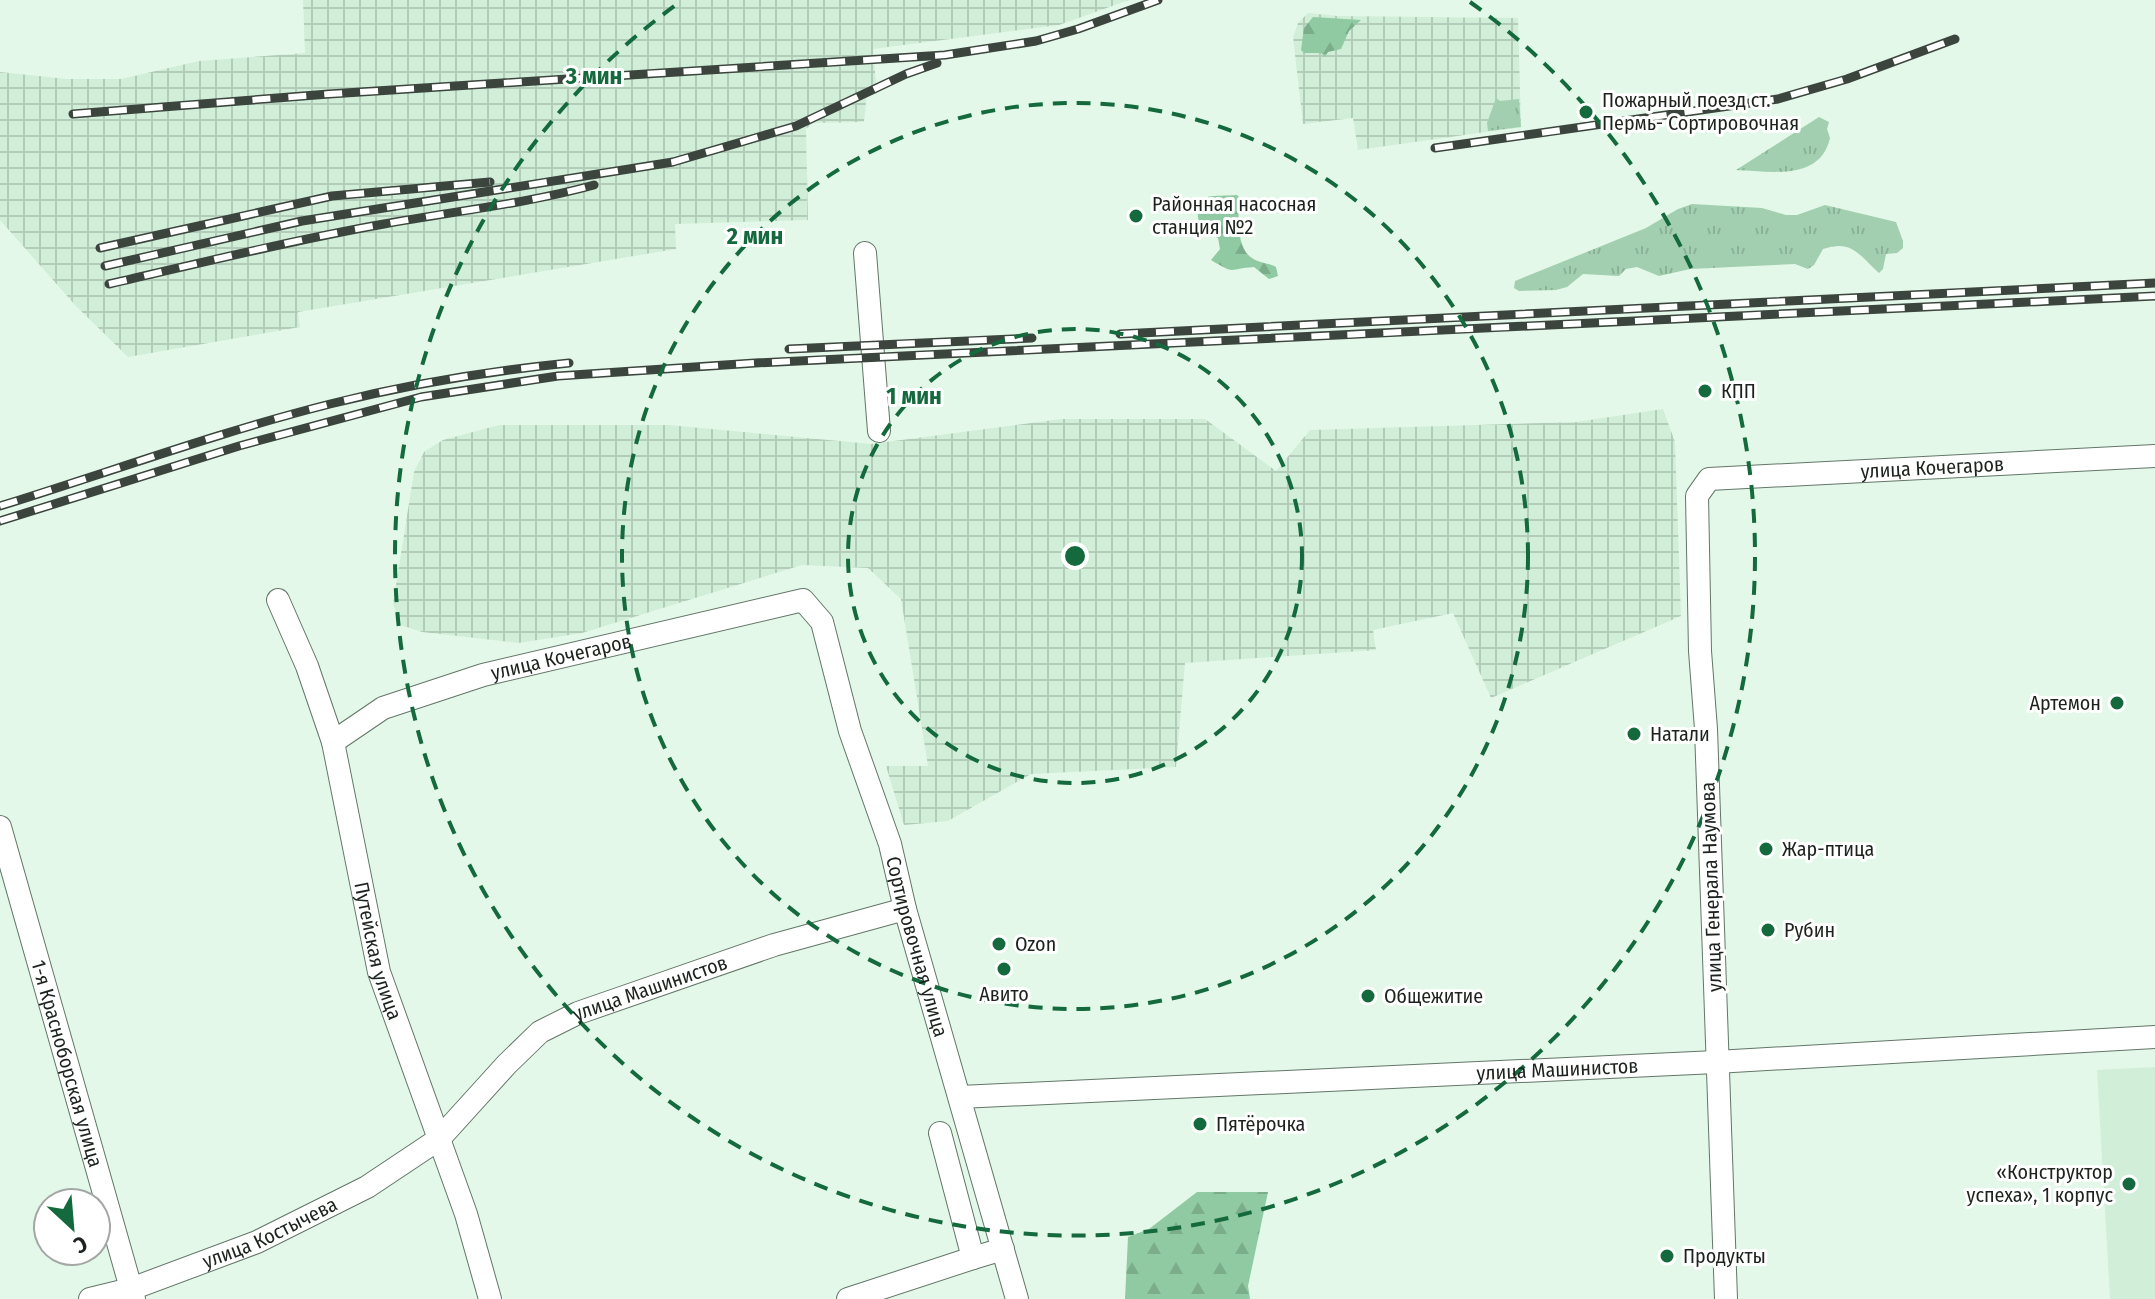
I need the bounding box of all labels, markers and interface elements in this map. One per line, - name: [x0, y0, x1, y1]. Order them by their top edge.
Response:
- text: 3 мин: [565, 62, 622, 90]
- place label: Пожарный поезд ст. Пермь- Сортировочная: [1602, 88, 1799, 135]
- marker: Пожарный поезд ст. Пермь- Сортировочная: [1577, 103, 1595, 121]
- place label: Районная насосная станция №2: [1152, 192, 1316, 239]
- marker: Районная насосная станция №2: [1127, 207, 1145, 225]
- text: 2 мин: [726, 222, 783, 250]
- place label: КПП: [1721, 379, 1756, 403]
- text: 1 мин: [886, 382, 942, 410]
- marker: КПП: [1696, 382, 1714, 400]
- street label: улица Кочегаров: [1860, 452, 2005, 483]
- centre of rings: [1061, 542, 1089, 570]
- street label: улица Кочегаров: [488, 629, 634, 685]
- place label: Артемон: [2029, 691, 2101, 715]
- marker: Артемон: [2108, 694, 2126, 712]
- place label: Натали: [1650, 722, 1710, 746]
- marker: Натали: [1625, 725, 1643, 743]
- street label: улица Генерала Наумова: [1695, 782, 1727, 992]
- place label: Жар-птица: [1782, 837, 1874, 861]
- marker: Жар-птица: [1757, 840, 1775, 858]
- street label: Сортировочная улица: [881, 854, 953, 1040]
- street label: Путейская улица: [349, 880, 407, 1023]
- place label: Рубин: [1784, 918, 1835, 942]
- marker: Рубин: [1759, 921, 1777, 939]
- place label: Ozon: [1015, 932, 1056, 956]
- marker: Ozon: [990, 935, 1008, 953]
- street label: улица Машинистов: [568, 950, 730, 1026]
- street label: 1-я Красноборская улица: [26, 957, 108, 1170]
- marker: Авито: [995, 960, 1013, 978]
- place label: Авито: [979, 982, 1029, 1006]
- place label: Общежитие: [1384, 984, 1483, 1008]
- marker: Общежитие: [1359, 987, 1377, 1005]
- street label: улица Машинистов: [1476, 1054, 1639, 1085]
- place label: Пятёрочка: [1216, 1112, 1305, 1136]
- marker: Пятёрочка: [1191, 1115, 1209, 1133]
- place label: «Конструктор успеха», 1 корпус: [1967, 1160, 2113, 1207]
- marker: «Конструктор успеха», 1 корпус: [2120, 1175, 2138, 1193]
- north arrow: [32, 1187, 112, 1267]
- street label: улица Костычева: [199, 1192, 341, 1273]
- text: С: [69, 1230, 92, 1259]
- place label: Продукты: [1683, 1244, 1766, 1268]
- marker: Продукты: [1658, 1247, 1676, 1265]

